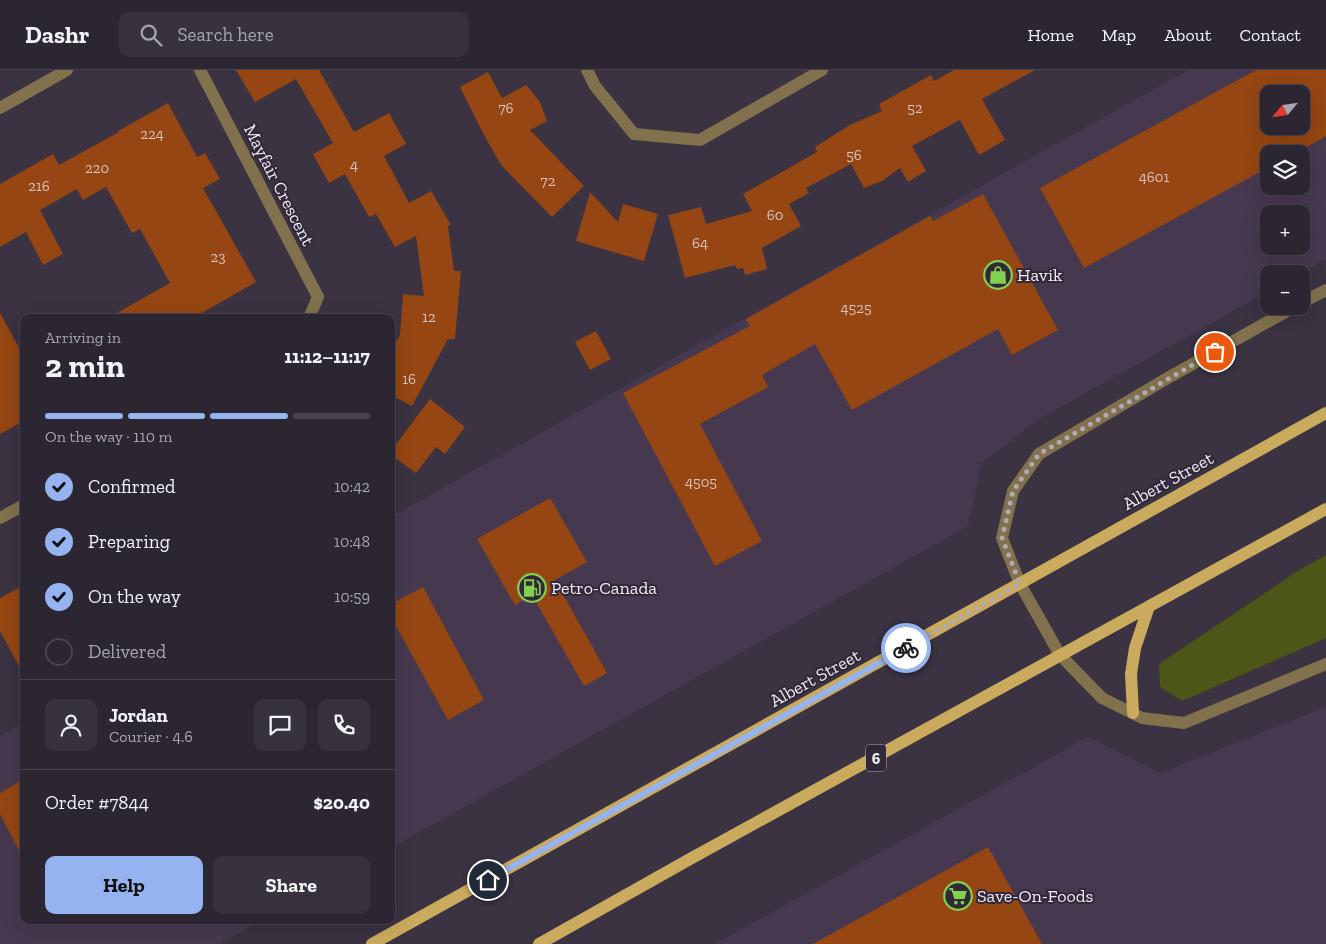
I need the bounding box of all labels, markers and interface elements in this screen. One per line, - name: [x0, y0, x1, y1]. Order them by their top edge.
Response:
- search box: [119, 12, 469, 57]
- text: Dashr: [25, 20, 89, 49]
- icon: search: [137, 21, 165, 49]
- text: Search here: [177, 23, 274, 46]
- text: Home: [1027, 24, 1074, 46]
- text: Map: [1102, 24, 1136, 46]
- text: About: [1164, 24, 1211, 46]
- text: Contact: [1239, 24, 1301, 46]
- north arrow: [1260, 85, 1310, 135]
- map controls: [1260, 85, 1310, 315]
- house number: 76: [498, 99, 514, 117]
- house number: 52: [907, 99, 923, 117]
- street label: Mayfair Crescent: [239, 121, 319, 250]
- house number: 224: [140, 125, 164, 143]
- button: layers: [1260, 145, 1310, 195]
- house number: 56: [846, 146, 862, 164]
- house number: 4: [350, 156, 358, 174]
- house number: 220: [85, 159, 109, 177]
- house number: 4601: [1139, 168, 1169, 186]
- house number: 72: [541, 172, 556, 190]
- house number: 216: [28, 177, 50, 195]
- button: +: [1260, 205, 1310, 255]
- house number: 60: [767, 206, 783, 224]
- house number: 64: [692, 234, 708, 252]
- house number: 23: [210, 248, 226, 266]
- shop icon: Havik: [983, 260, 1013, 290]
- place label: Havik: [1017, 264, 1063, 286]
- button: −: [1260, 265, 1310, 315]
- house number: 4525: [840, 299, 872, 317]
- house number: 12: [422, 308, 436, 326]
- text: Arriving in: [45, 328, 121, 347]
- pin: [1194, 331, 1236, 373]
- icon: bag: [1201, 338, 1229, 366]
- text: 11:12–11:17: [284, 345, 370, 368]
- text: 2 min: [45, 347, 125, 385]
- house number: 16: [402, 370, 416, 388]
- text: On the way · 110 m: [45, 427, 172, 446]
- street label: Albert Street: [1119, 447, 1217, 515]
- icon: check: [45, 473, 73, 501]
- house number: 4505: [685, 473, 717, 491]
- text: Confirmed: [88, 475, 175, 498]
- text: 10:42: [334, 477, 370, 496]
- icon: check: [45, 528, 73, 556]
- text: Preparing: [88, 530, 170, 553]
- text: 10:48: [334, 532, 370, 551]
- fuel station icon: Petro-Canada: [517, 573, 547, 603]
- place label: Petro-Canada: [551, 577, 657, 599]
- icon: check: [45, 583, 73, 611]
- text: On the way: [88, 585, 181, 608]
- text: 10:59: [334, 587, 370, 606]
- courier: [881, 623, 931, 673]
- icon: bike: [892, 634, 920, 662]
- text: Delivered: [88, 640, 166, 663]
- street label: Albert Street: [766, 644, 864, 712]
- button: person: [45, 699, 97, 751]
- button: chat: [254, 699, 306, 751]
- button: phone: [318, 699, 370, 751]
- text: Jordan: [109, 704, 168, 727]
- text: Courier · 4.6: [109, 727, 193, 746]
- road number: 6: [866, 744, 886, 771]
- text: Order #7844: [45, 791, 149, 814]
- text: $20.40: [313, 791, 370, 814]
- button: Help: [45, 856, 203, 914]
- button: Share: [213, 856, 370, 914]
- pin: [467, 859, 509, 901]
- icon: home: [474, 866, 502, 894]
- supermarket icon: Save-On-Foods: [943, 881, 973, 911]
- place label: Save-On-Foods: [977, 885, 1094, 907]

